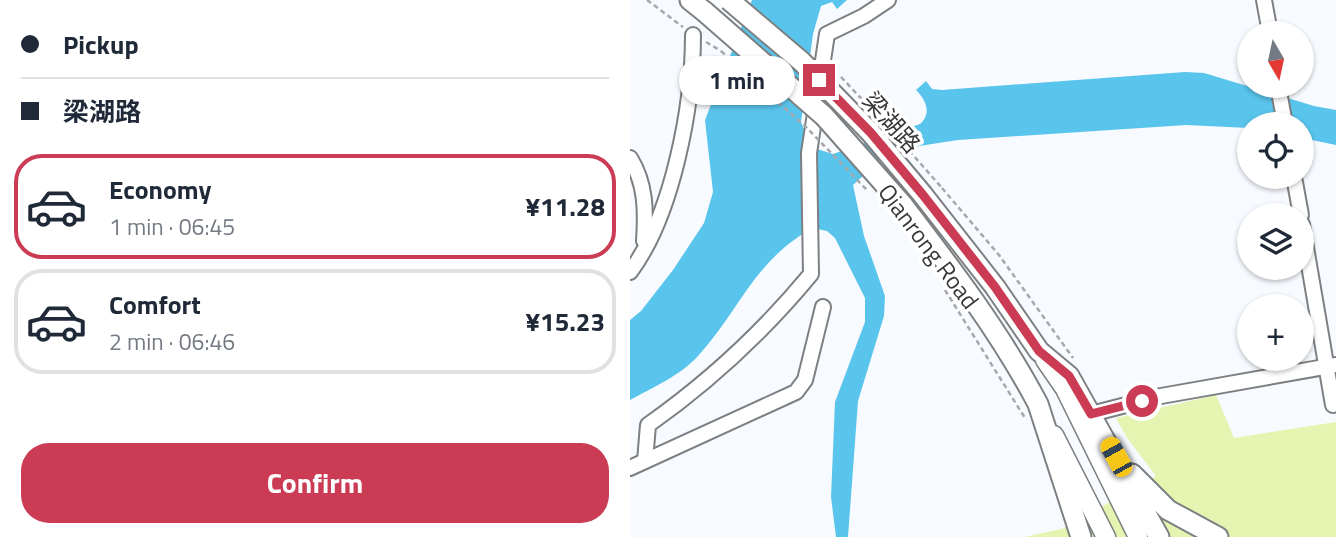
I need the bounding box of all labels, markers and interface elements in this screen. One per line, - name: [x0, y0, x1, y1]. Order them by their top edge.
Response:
- north arrow: [1237, 21, 1314, 98]
- map controls: [1237, 21, 1314, 371]
- text: Pickup: [63, 25, 139, 64]
- callout: 1 min: [679, 56, 794, 104]
- text: 1 min: [709, 63, 765, 98]
- route end: [803, 64, 835, 96]
- street label: 梁湖路: [855, 83, 929, 161]
- text: 梁湖路: [63, 92, 141, 131]
- button: locate: [1237, 112, 1314, 189]
- text: Economy: [109, 170, 211, 209]
- icon: car: [25, 175, 88, 238]
- street label: Qianrong Road: [870, 176, 988, 316]
- text: ¥11.28: [526, 187, 605, 226]
- button: layers: [1237, 203, 1314, 280]
- text: 1 min · 06:45: [109, 209, 235, 244]
- text: Comfort: [109, 285, 201, 324]
- icon: car: [25, 290, 88, 353]
- button: +: [1237, 294, 1314, 371]
- text: ¥15.23: [526, 302, 605, 341]
- text: 2 min · 06:46: [109, 324, 235, 359]
- route start: [1126, 385, 1158, 417]
- car: [1097, 434, 1136, 480]
- button: Confirm: [21, 443, 609, 523]

